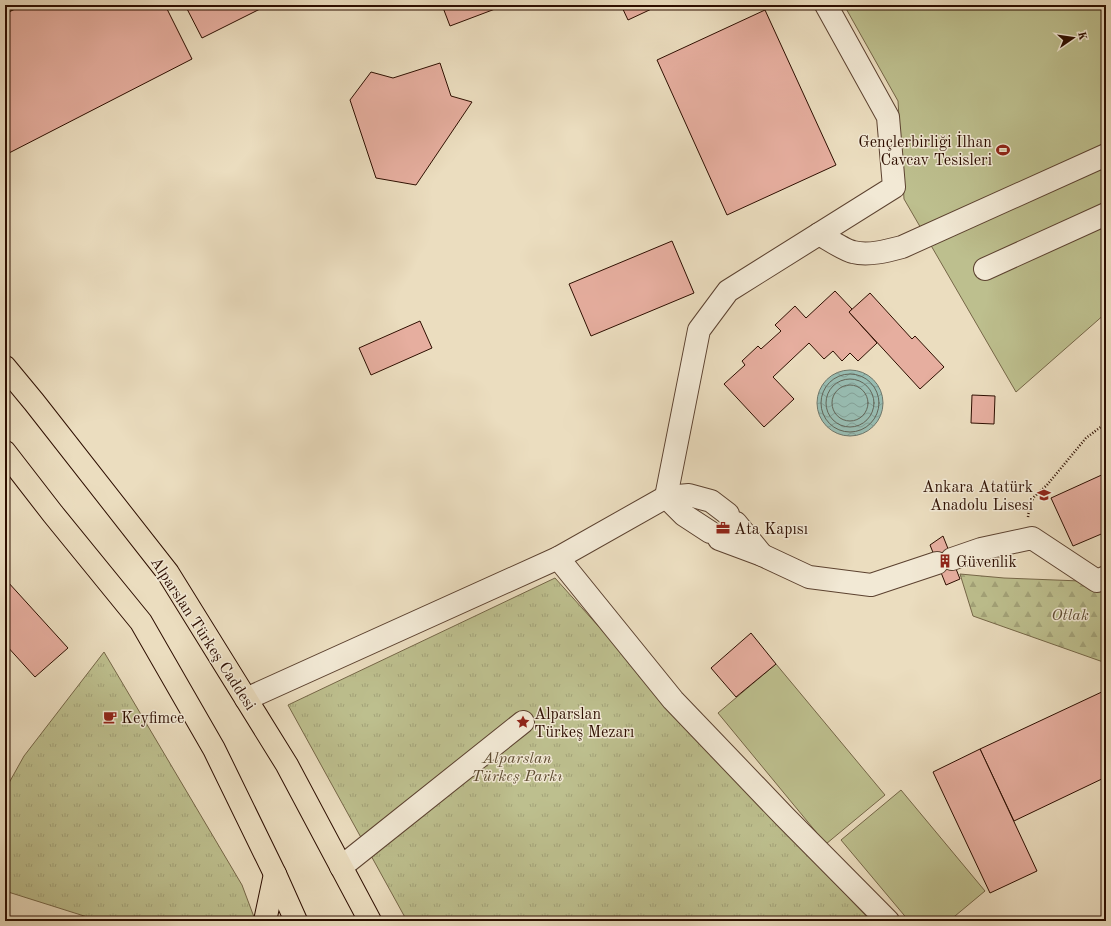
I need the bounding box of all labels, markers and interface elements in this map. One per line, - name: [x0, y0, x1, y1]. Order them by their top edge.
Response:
- north arrow: [1053, 18, 1093, 58]
- text: K: [1075, 31, 1088, 42]
- place label: Gençlerbirliği İlhan Cavcav Tesisleri: [858, 131, 992, 169]
- sports icon: Gençlerbirliği İlhan Cavcav Tesisleri: [995, 142, 1011, 158]
- place label: Ankara Atatürk Anadolu Lisesi: [922, 480, 1033, 514]
- school or university icon: Ankara Atatürk Anadolu Lisesi: [1036, 487, 1052, 503]
- office icon: Ata Kapısı: [715, 520, 731, 536]
- place label: Ata Kapısı: [734, 522, 808, 538]
- building icon: Güvenlik: [937, 553, 953, 569]
- street label: Alparslan Türkeş Caddesi: [147, 555, 258, 714]
- place label: Güvenlik: [956, 555, 1017, 571]
- park label: Otlak: [1051, 608, 1089, 624]
- place label: Alparslan Türkeş Mezarı: [534, 707, 634, 741]
- cafe icon: Keyfimce: [102, 709, 118, 725]
- place label: Keyfimce: [121, 711, 184, 727]
- place icon: Alparslan Türkeş Mezarı: [515, 714, 531, 730]
- park label: Alparslan Türkeş Parkı: [471, 751, 563, 785]

